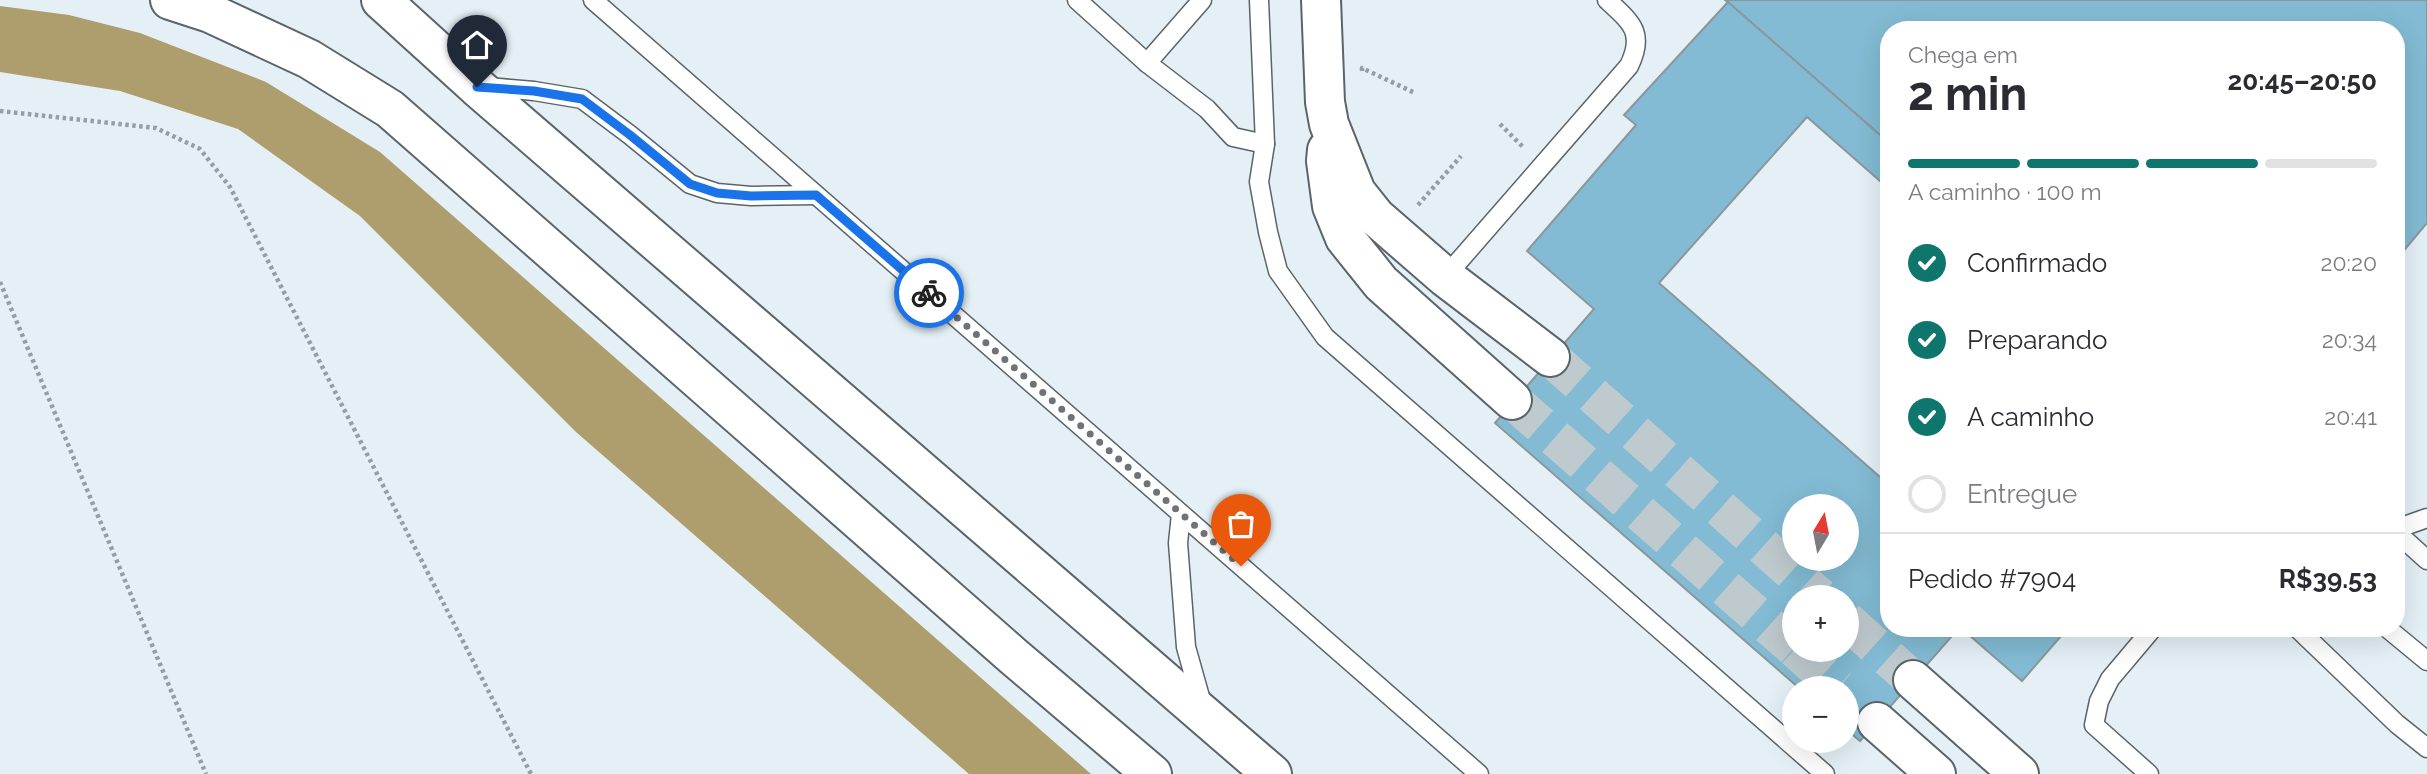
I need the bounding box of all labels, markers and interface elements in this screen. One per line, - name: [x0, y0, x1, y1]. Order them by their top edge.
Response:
- pin: [447, 15, 507, 87]
- icon: home: [458, 26, 496, 64]
- text: Chega em: [1908, 41, 2018, 68]
- text: 20:45–20:50: [2228, 66, 2377, 96]
- text: 2 min: [1908, 67, 2027, 121]
- text: A caminho · 100 m: [1908, 178, 2102, 205]
- icon: check: [1908, 244, 1946, 282]
- text: Confirmado: [1967, 248, 2107, 278]
- text: 20:20: [2321, 249, 2377, 276]
- courier: [894, 258, 964, 328]
- icon: bike: [910, 274, 948, 312]
- icon: check: [1908, 321, 1946, 359]
- text: Preparando: [1967, 325, 2107, 355]
- text: 20:34: [2322, 326, 2377, 353]
- icon: check: [1908, 398, 1946, 436]
- text: A caminho: [1967, 402, 2094, 432]
- text: 20:41: [2324, 403, 2377, 430]
- text: Entregue: [1967, 479, 2077, 509]
- pin: [1211, 494, 1271, 566]
- north arrow: [1782, 494, 1858, 570]
- map controls: [1782, 494, 1859, 753]
- icon: bag: [1222, 505, 1260, 543]
- text: Pedido #7904: [1908, 564, 2076, 594]
- text: R$39.53: [2279, 564, 2377, 594]
- button: +: [1782, 585, 1859, 662]
- button: −: [1782, 676, 1859, 753]

